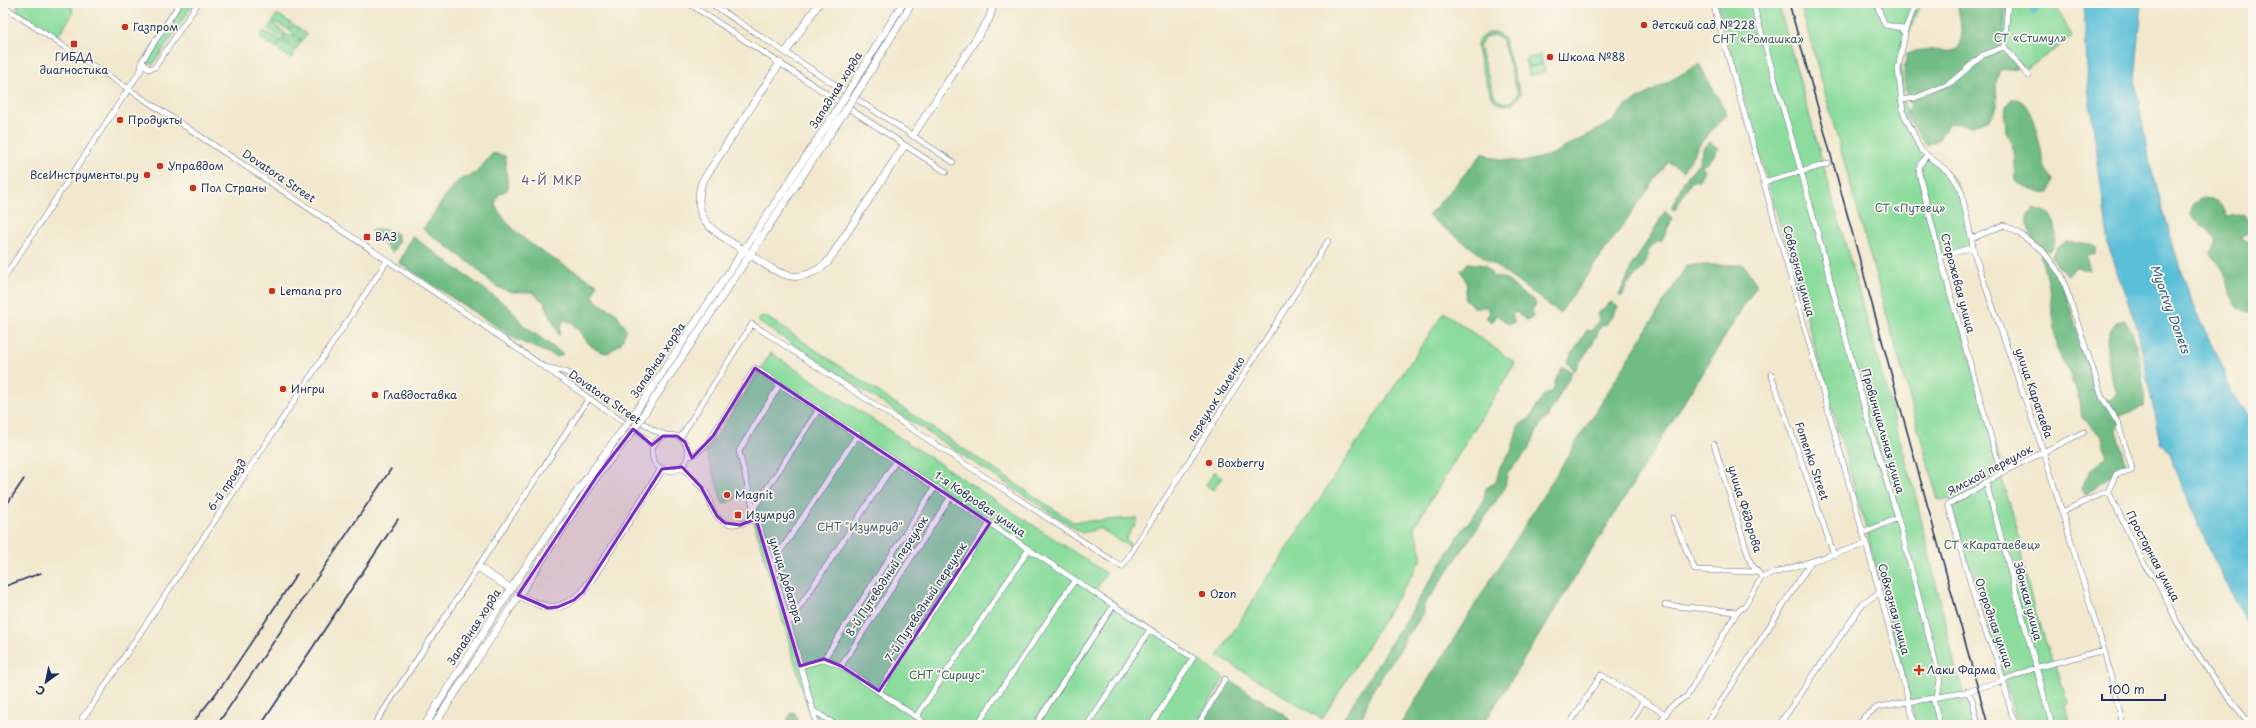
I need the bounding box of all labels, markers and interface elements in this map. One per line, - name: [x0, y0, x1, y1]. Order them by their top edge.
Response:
- place label: детский сад №228: [1652, 16, 1755, 33]
- place label: Газпром: [133, 18, 178, 35]
- marker: детский сад №228: [1639, 20, 1649, 30]
- marker: Газпром: [120, 22, 130, 32]
- park label: СТ «Стимул»: [1994, 29, 2066, 46]
- park label: СНТ «Ромашка»: [1712, 30, 1804, 47]
- marker: ГИБДД диагностика: [69, 39, 79, 49]
- place label: ГИБДД диагностика: [40, 48, 108, 78]
- street label: Западная хорда: [805, 48, 866, 131]
- place label: Школа №88: [1558, 48, 1626, 65]
- marker: Школа №88: [1545, 52, 1555, 62]
- place label: Продукты: [128, 111, 182, 128]
- marker: Продукты: [115, 115, 125, 125]
- street label: Dovatora Street: [239, 145, 320, 207]
- place label: Управдом: [168, 157, 224, 174]
- marker: Управдом: [155, 161, 165, 171]
- place label: ВсеИнструменты.ру: [30, 166, 139, 183]
- marker: ВсеИнструменты.ру: [142, 170, 152, 180]
- district label: 4-Й МКР: [522, 171, 582, 189]
- place label: Пол Страны: [201, 179, 267, 196]
- marker: Пол Страны: [188, 183, 198, 193]
- park label: СТ «Путеец»: [1875, 199, 1945, 216]
- street label: Совхозная улица: [1779, 223, 1820, 319]
- place label: ВАЗ: [375, 228, 397, 245]
- street label: Сторожевая улица: [1937, 231, 1980, 335]
- marker: ВАЗ: [362, 232, 372, 242]
- water label: Myortvy Donets: [2146, 262, 2196, 357]
- place label: Lemana pro: [280, 282, 342, 299]
- marker: Lemana pro: [267, 286, 277, 296]
- street label: Западная хорда: [626, 318, 689, 401]
- street label: улица Каратаева: [2011, 346, 2058, 440]
- street label: переулок Чаленко: [1182, 353, 1249, 445]
- street label: Dovatora Street: [566, 365, 645, 428]
- street label: Провинциальная улица: [1857, 366, 1909, 495]
- place label: Ингри: [291, 380, 325, 397]
- marker: Ингри: [278, 384, 288, 394]
- place label: Главдоставка: [383, 386, 457, 403]
- marker: Главдоставка: [370, 390, 380, 400]
- street label: Fomenko Street: [1791, 419, 1834, 503]
- street label: Ямской переулок: [1944, 440, 2036, 499]
- place label: Boxberry: [1217, 454, 1264, 471]
- street label: 6-й проезд: [203, 455, 250, 514]
- marker: Boxberry: [1204, 458, 1214, 468]
- street label: улица Фёдорова: [1724, 463, 1767, 555]
- street label: 1-я Ковровая улица: [931, 466, 1030, 541]
- place label: Magnit: [735, 486, 774, 503]
- marker: Magnit: [722, 490, 732, 500]
- place label: Изумруд: [746, 506, 795, 523]
- street label: Просторная улица: [2122, 507, 2185, 604]
- marker: Изумруд: [733, 510, 743, 520]
- street label: 8-й Путеводный переулок: [841, 512, 932, 639]
- park label: СНТ "Изумруд": [817, 518, 903, 535]
- street label: улица Доватора: [765, 535, 808, 625]
- park label: СТ «Каратаевец»: [1944, 536, 2040, 553]
- street label: 7-й Путеводный переулок: [880, 538, 971, 665]
- street label: Звонкая улица: [2010, 560, 2047, 642]
- street label: Совхозная улица: [1874, 561, 1915, 657]
- street label: Огородная улица: [1971, 576, 2018, 670]
- street label: Западная хорда: [443, 585, 505, 668]
- place label: Ozon: [1210, 585, 1236, 602]
- marker: Ozon: [1197, 589, 1207, 599]
- place label: Лаки Фарма: [1927, 661, 1997, 678]
- north arrow: [26, 662, 66, 702]
- marker: Лаки Фарма: [1914, 665, 1924, 675]
- park label: СНТ "Сириус": [909, 666, 985, 683]
- scale bar: [2102, 676, 2165, 702]
- text: 100 m: [2108, 680, 2145, 698]
- text: С: [32, 681, 48, 700]

